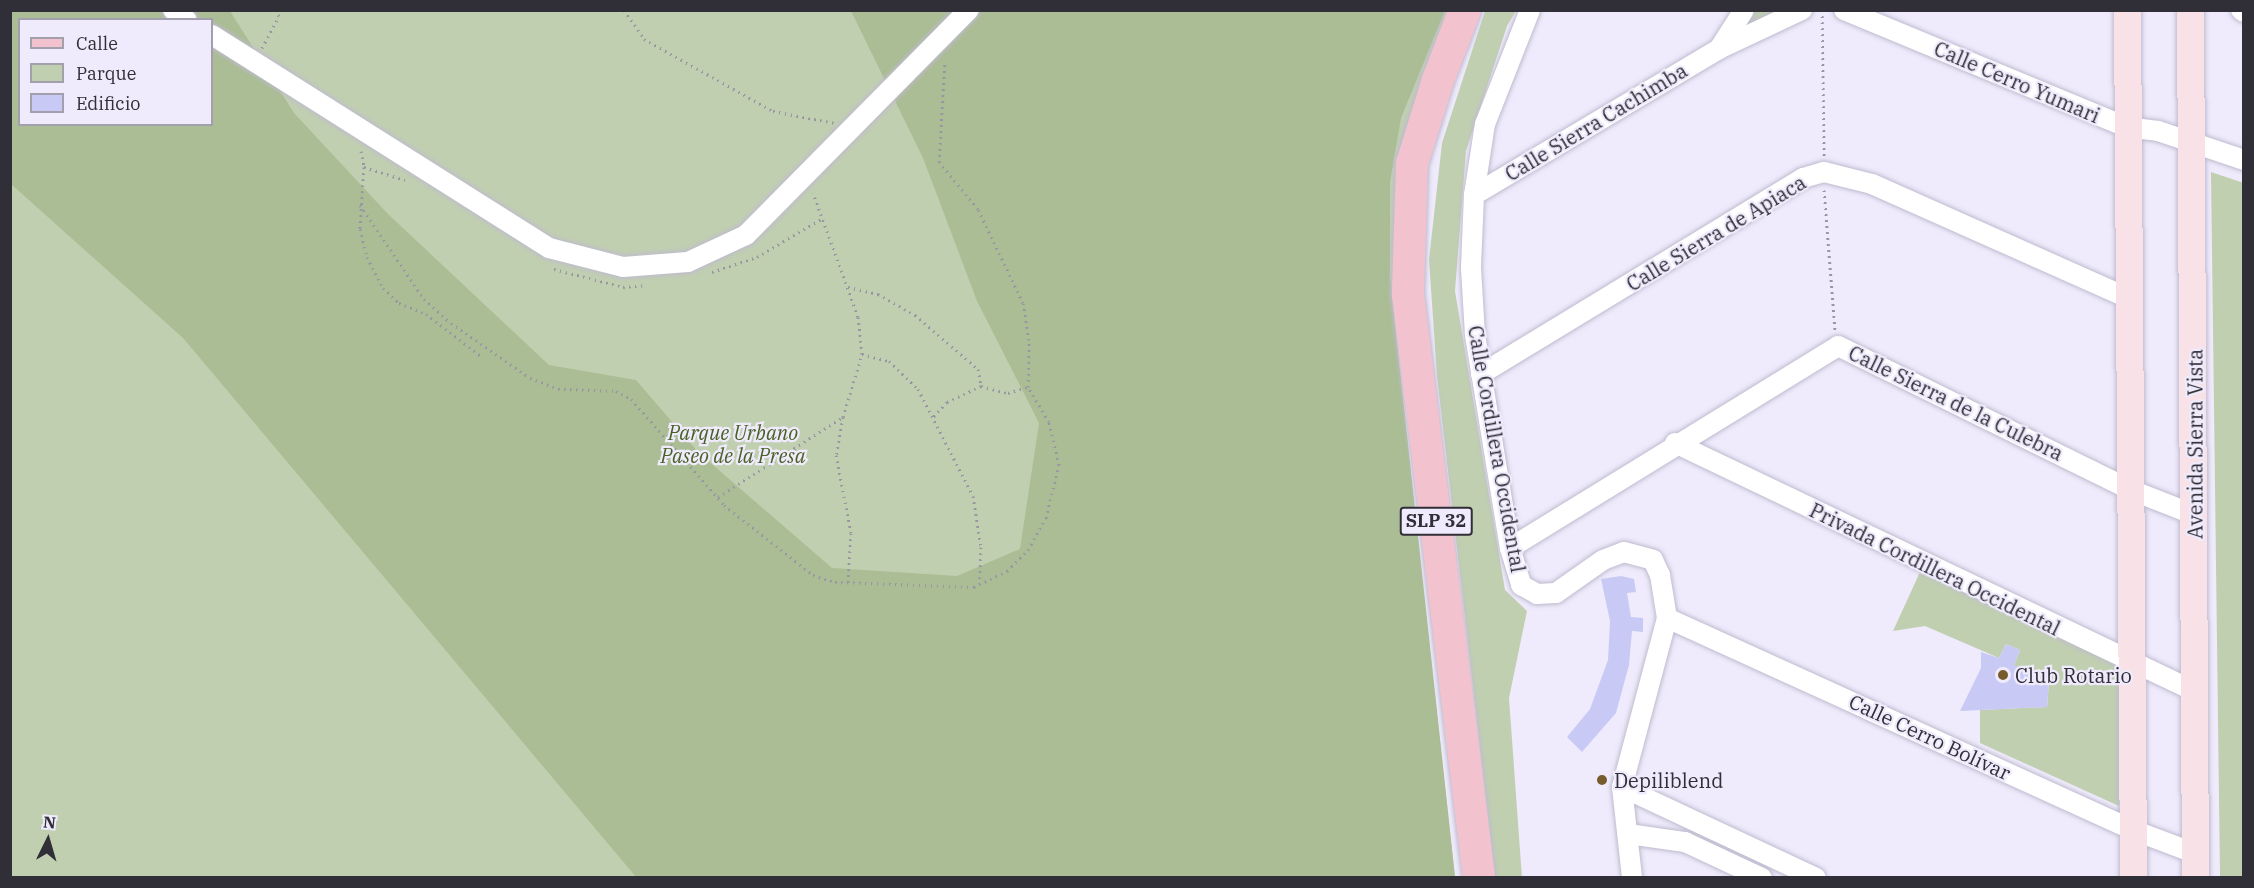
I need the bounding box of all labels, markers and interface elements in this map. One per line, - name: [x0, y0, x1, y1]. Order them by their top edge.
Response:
- legend: [18, 18, 213, 126]
- text: Calle: [76, 32, 118, 55]
- street label: Calle Cerro Yumari: [1931, 36, 2103, 128]
- street label: Calle Sierra Cachimba: [1501, 58, 1691, 186]
- text: Parque: [76, 62, 136, 85]
- text: Edificio: [76, 92, 140, 115]
- street label: Calle Sierra de Apiaca: [1622, 170, 1810, 296]
- street label: Calle Cordillera Occidental: [1463, 324, 1531, 574]
- street label: Calle Sierra de la Culebra: [1845, 340, 2067, 466]
- street label: Avenida Sierra Vista: [2183, 349, 2207, 539]
- park label: Parque Urbano Paseo de la Presa: [660, 420, 806, 467]
- street label: Privada Cordillera Occidental: [1806, 498, 2064, 640]
- road number: SLP 32: [1398, 506, 1474, 536]
- place label: Club Rotario: [2015, 663, 2132, 687]
- marker: Club Rotario: [1996, 668, 2010, 682]
- street label: Calle Cerro Bolívar: [1845, 689, 2015, 785]
- place label: Depiliblend: [1614, 768, 1723, 792]
- marker: Depiliblend: [1595, 773, 1609, 787]
- north arrow: [18, 810, 78, 870]
- text: N: [42, 812, 57, 833]

